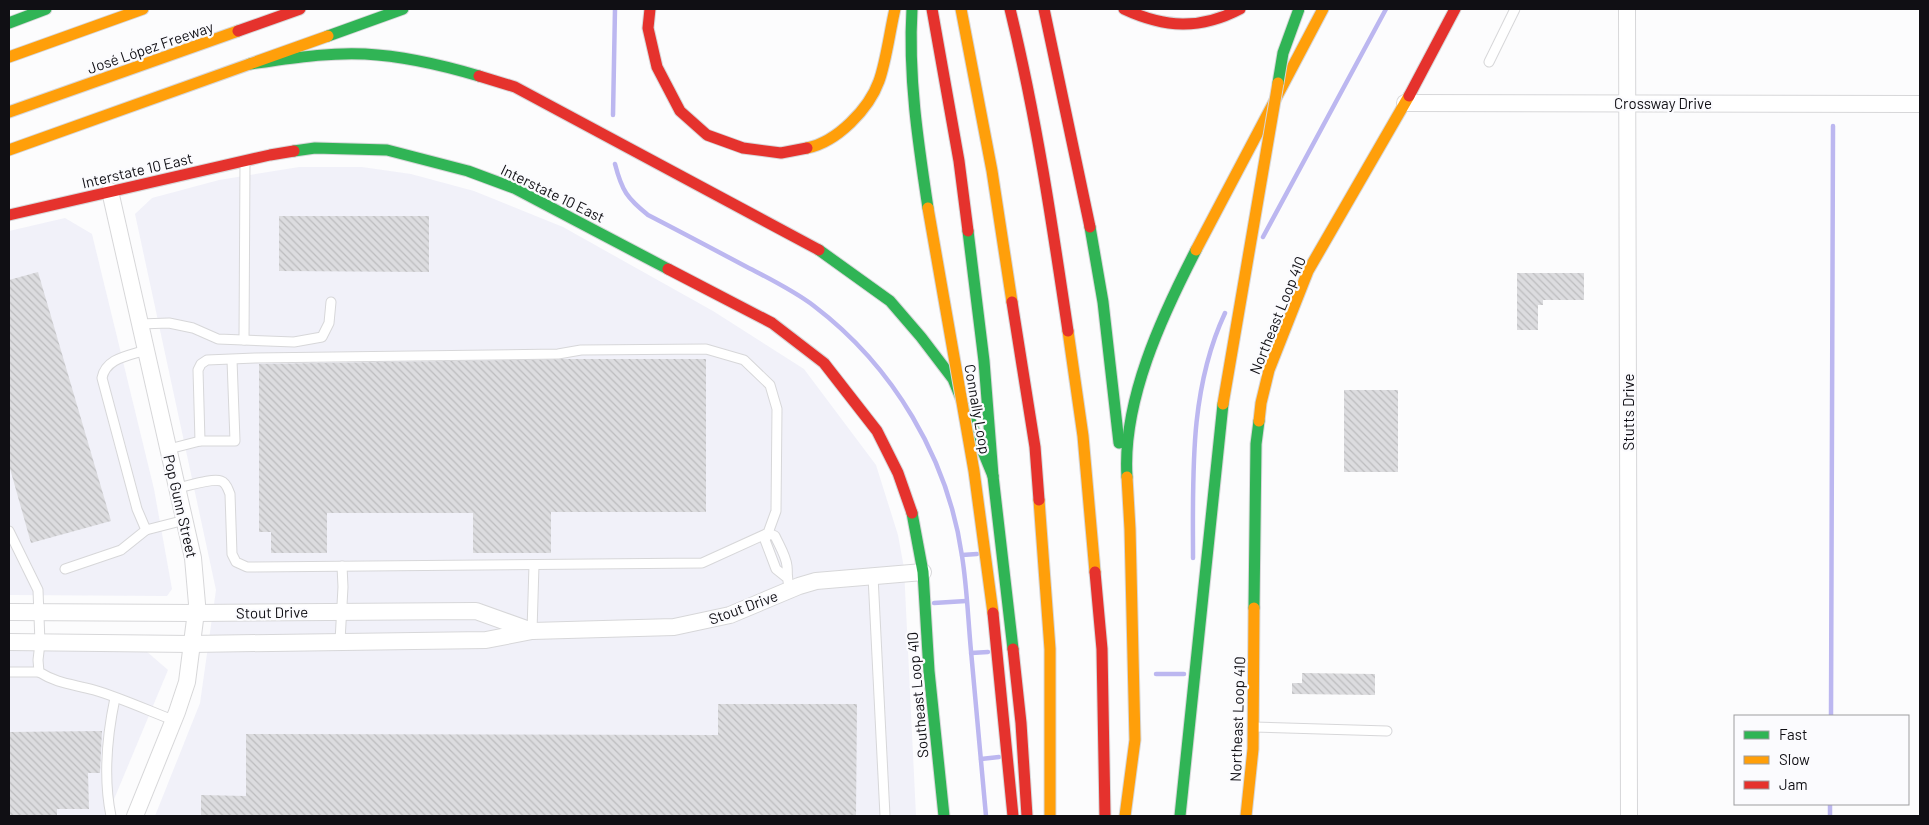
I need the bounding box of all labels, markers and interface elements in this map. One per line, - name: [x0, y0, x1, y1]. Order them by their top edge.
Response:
- street label: José López Freeway: [85, 17, 215, 77]
- street label: Crossway Drive: [1614, 94, 1712, 112]
- street label: Interstate 10 East: [80, 148, 194, 192]
- street label: Interstate 10 East: [498, 160, 608, 226]
- street label: Northeast Loop 410: [1245, 253, 1309, 377]
- street label: Connally Loop: [961, 363, 995, 455]
- street label: Stutts Drive: [1619, 374, 1637, 450]
- street label: Pop Gunn Street: [160, 453, 202, 559]
- street label: Stout Drive: [706, 586, 780, 628]
- street label: Stout Drive: [236, 602, 308, 622]
- street label: Southeast Loop 410: [903, 631, 931, 759]
- street label: Northeast Loop 410: [1226, 656, 1248, 782]
- legend: [1734, 715, 1909, 805]
- text: Fast: [1779, 725, 1807, 743]
- text: Slow: [1779, 750, 1810, 768]
- text: Jam: [1779, 775, 1808, 793]

